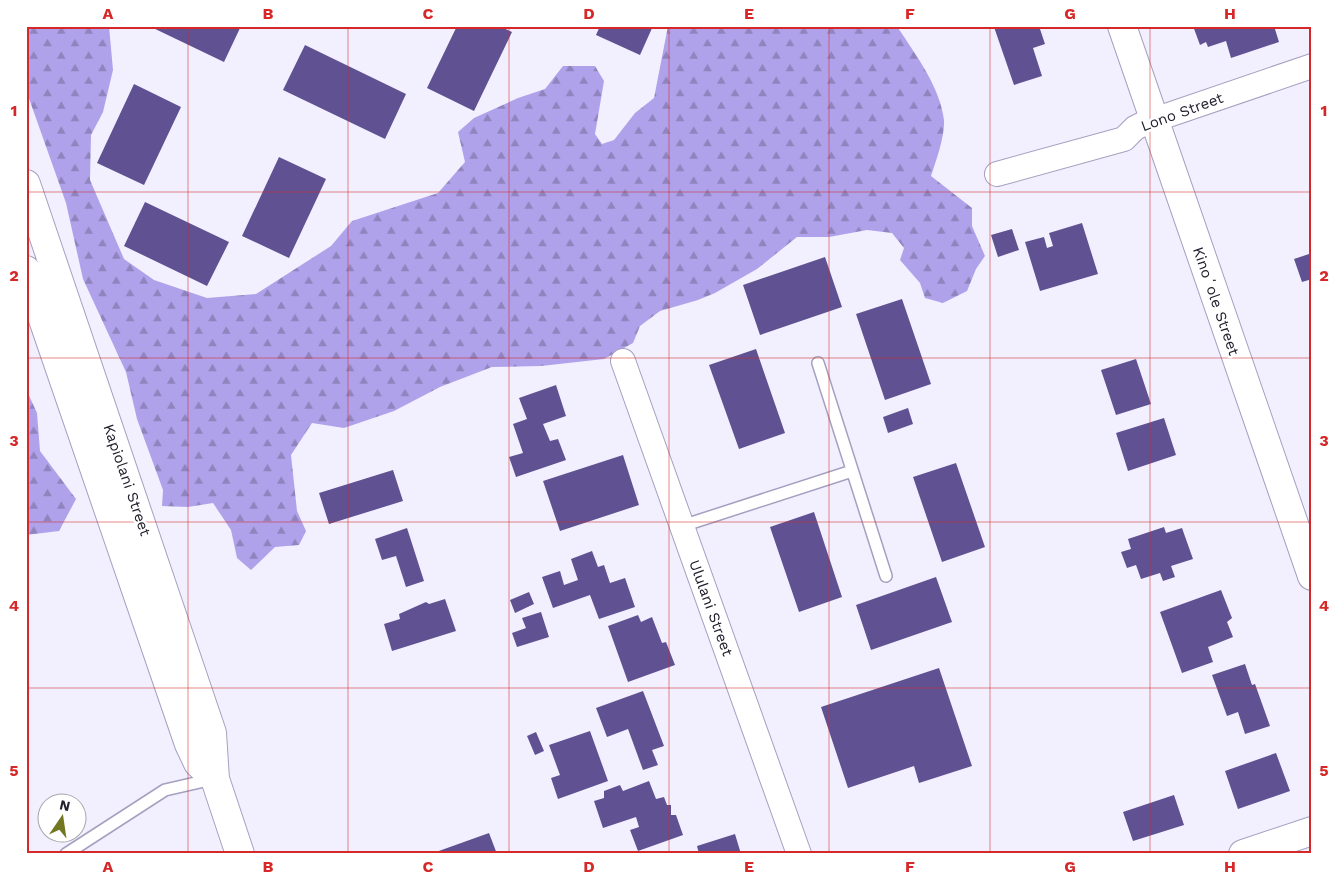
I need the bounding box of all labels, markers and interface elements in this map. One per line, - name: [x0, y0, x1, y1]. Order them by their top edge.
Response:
- text: A: [103, 4, 114, 23]
- text: B: [263, 4, 274, 23]
- text: C: [423, 4, 434, 23]
- text: D: [583, 4, 595, 23]
- text: E: [744, 4, 754, 23]
- text: F: [905, 4, 915, 23]
- text: G: [1064, 4, 1076, 23]
- text: H: [1224, 4, 1236, 23]
- street label: Lono Street: [1138, 89, 1226, 135]
- text: 1: [11, 101, 17, 120]
- text: 1: [1321, 101, 1327, 120]
- street label: Kinoʻole Street: [1189, 244, 1243, 358]
- text: 2: [9, 266, 19, 285]
- text: 2: [1319, 266, 1329, 285]
- street label: Kapiolani Street: [99, 422, 155, 539]
- text: 3: [9, 431, 19, 450]
- text: 3: [1319, 431, 1329, 450]
- street label: Ululani Street: [685, 557, 737, 659]
- text: 4: [9, 596, 19, 615]
- text: 4: [1319, 596, 1329, 615]
- text: 5: [9, 761, 19, 780]
- text: 5: [1319, 761, 1329, 780]
- north arrow: [38, 792, 88, 842]
- text: N: [58, 796, 72, 814]
- text: A: [103, 857, 114, 876]
- text: B: [263, 857, 274, 876]
- text: C: [423, 857, 434, 876]
- text: D: [583, 857, 595, 876]
- text: E: [744, 857, 754, 876]
- text: F: [905, 857, 915, 876]
- text: G: [1064, 857, 1076, 876]
- text: H: [1224, 857, 1236, 876]

